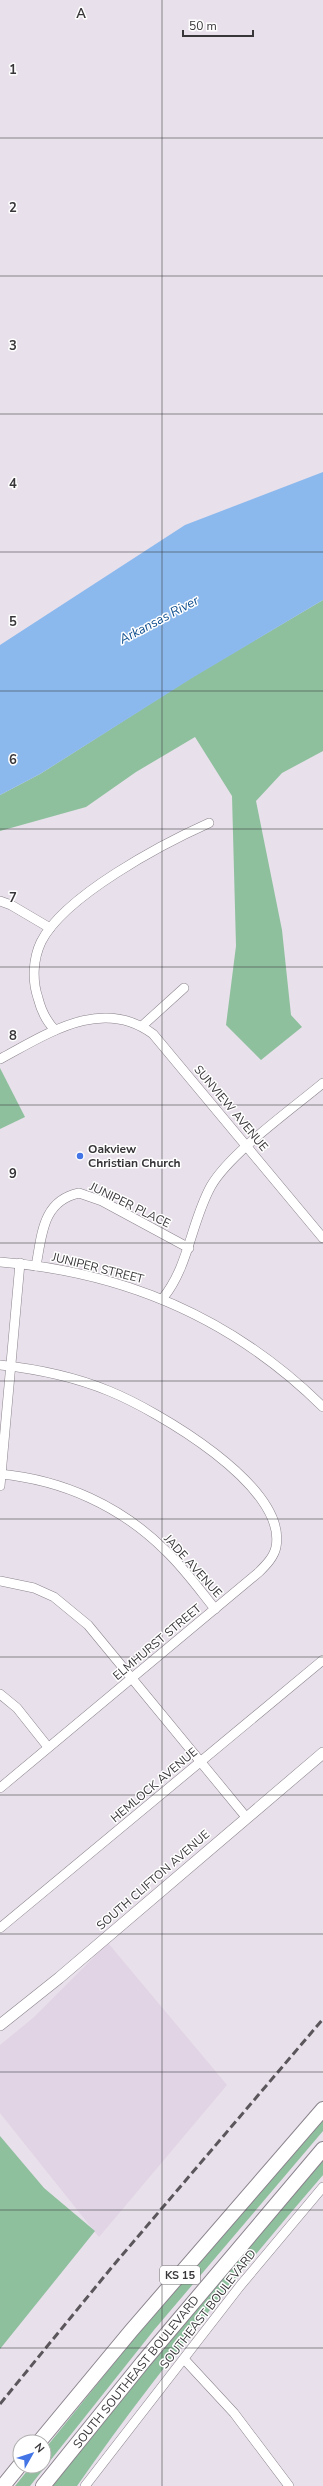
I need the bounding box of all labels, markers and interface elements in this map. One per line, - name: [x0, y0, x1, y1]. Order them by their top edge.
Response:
- text: A: [76, 5, 86, 23]
- scale bar: [183, 12, 253, 38]
- text: 50 m: [189, 18, 217, 34]
- text: 1: [9, 61, 17, 79]
- text: 2: [9, 199, 17, 217]
- text: 3: [9, 337, 17, 355]
- text: 4: [9, 475, 17, 493]
- water label: Arkansas River: [115, 591, 202, 649]
- text: 5: [9, 613, 17, 631]
- text: 6: [9, 751, 17, 769]
- text: 7: [9, 889, 17, 907]
- text: 8: [9, 1027, 17, 1045]
- street label: SUNVIEW AVENUE: [190, 1062, 272, 1154]
- place label: Oakview Christian Church: [88, 1141, 181, 1171]
- marker: Oakview Christian Church: [75, 1151, 85, 1161]
- text: 9: [9, 1165, 17, 1183]
- street label: JUNIPER PLACE: [86, 1178, 173, 1231]
- street label: JUNIPER STREET: [50, 1249, 146, 1287]
- street label: JADE AVENUE: [160, 1530, 226, 1601]
- street label: ELMHURST STREET: [109, 1600, 205, 1684]
- street label: HEMLOCK AVENUE: [107, 1744, 201, 1826]
- street label: SOUTH CLIFTON AVENUE: [93, 1826, 213, 1934]
- street label: SOUTHEAST BOULEVARD: [156, 2246, 260, 2372]
- road number: KS 15: [160, 2266, 200, 2284]
- street label: SOUTH SOUTHEAST BOULEVARD: [69, 2292, 203, 2452]
- north arrow: [12, 2434, 52, 2474]
- text: N: [31, 2440, 48, 2456]

